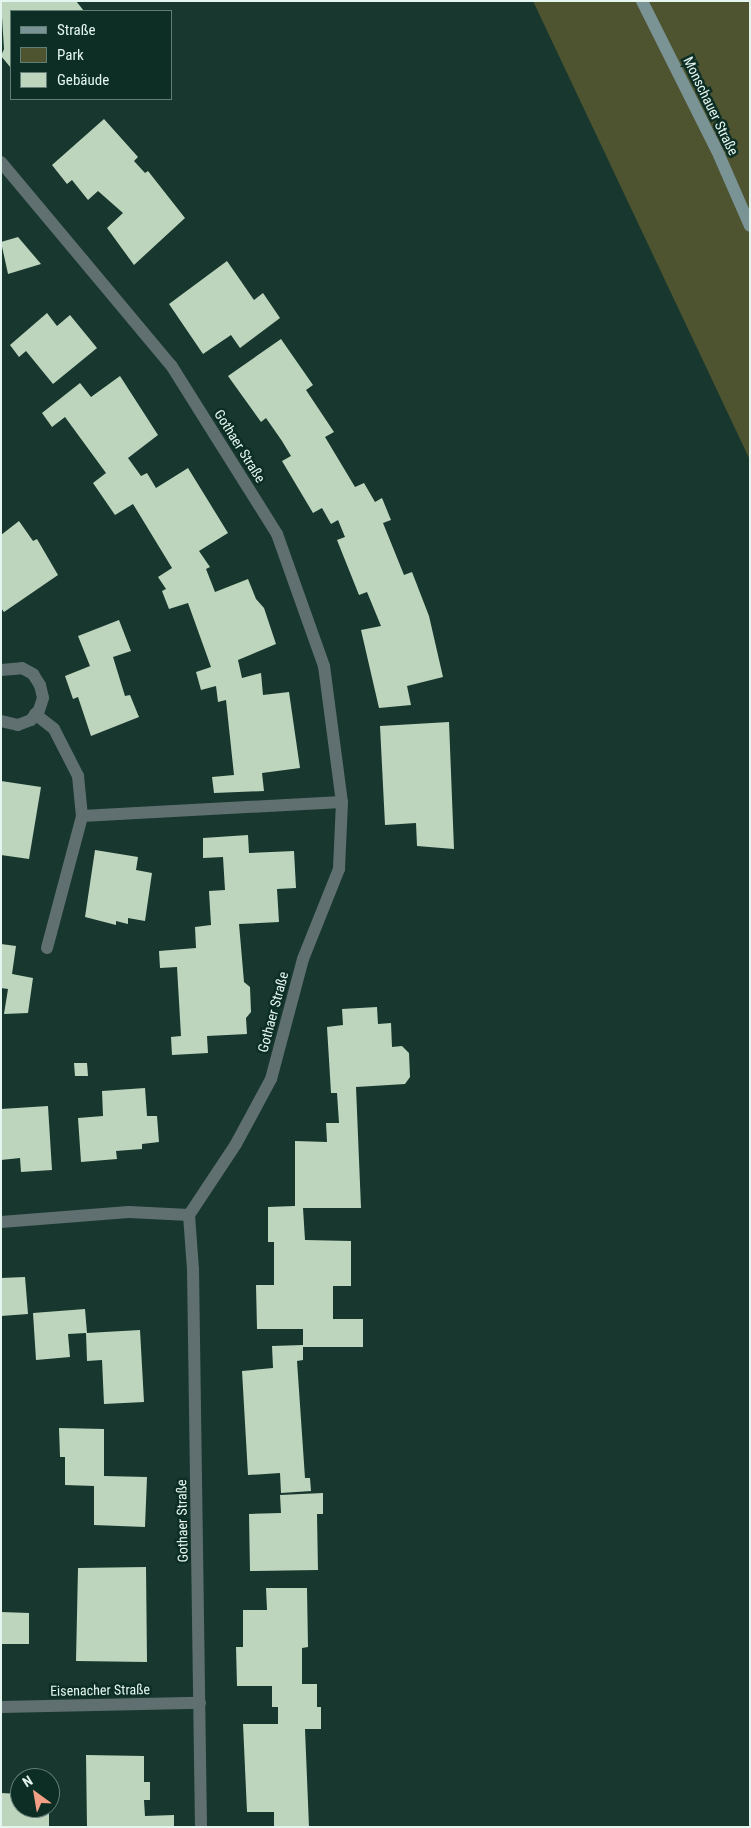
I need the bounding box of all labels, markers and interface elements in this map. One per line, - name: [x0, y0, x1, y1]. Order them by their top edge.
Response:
- legend: [10, 10, 172, 100]
- text: Straße: [57, 21, 96, 39]
- text: Park: [57, 46, 84, 64]
- street label: Monschauer Straße: [680, 54, 742, 158]
- text: Gebäude: [57, 71, 109, 89]
- street label: Gothaer Straße: [211, 406, 269, 486]
- street label: Gothaer Straße: [254, 970, 292, 1054]
- street label: Gothaer Straße: [173, 1479, 191, 1563]
- street label: Eisenacher Straße: [50, 1681, 150, 1699]
- north arrow: [10, 1768, 60, 1818]
- text: N: [20, 1772, 35, 1790]

